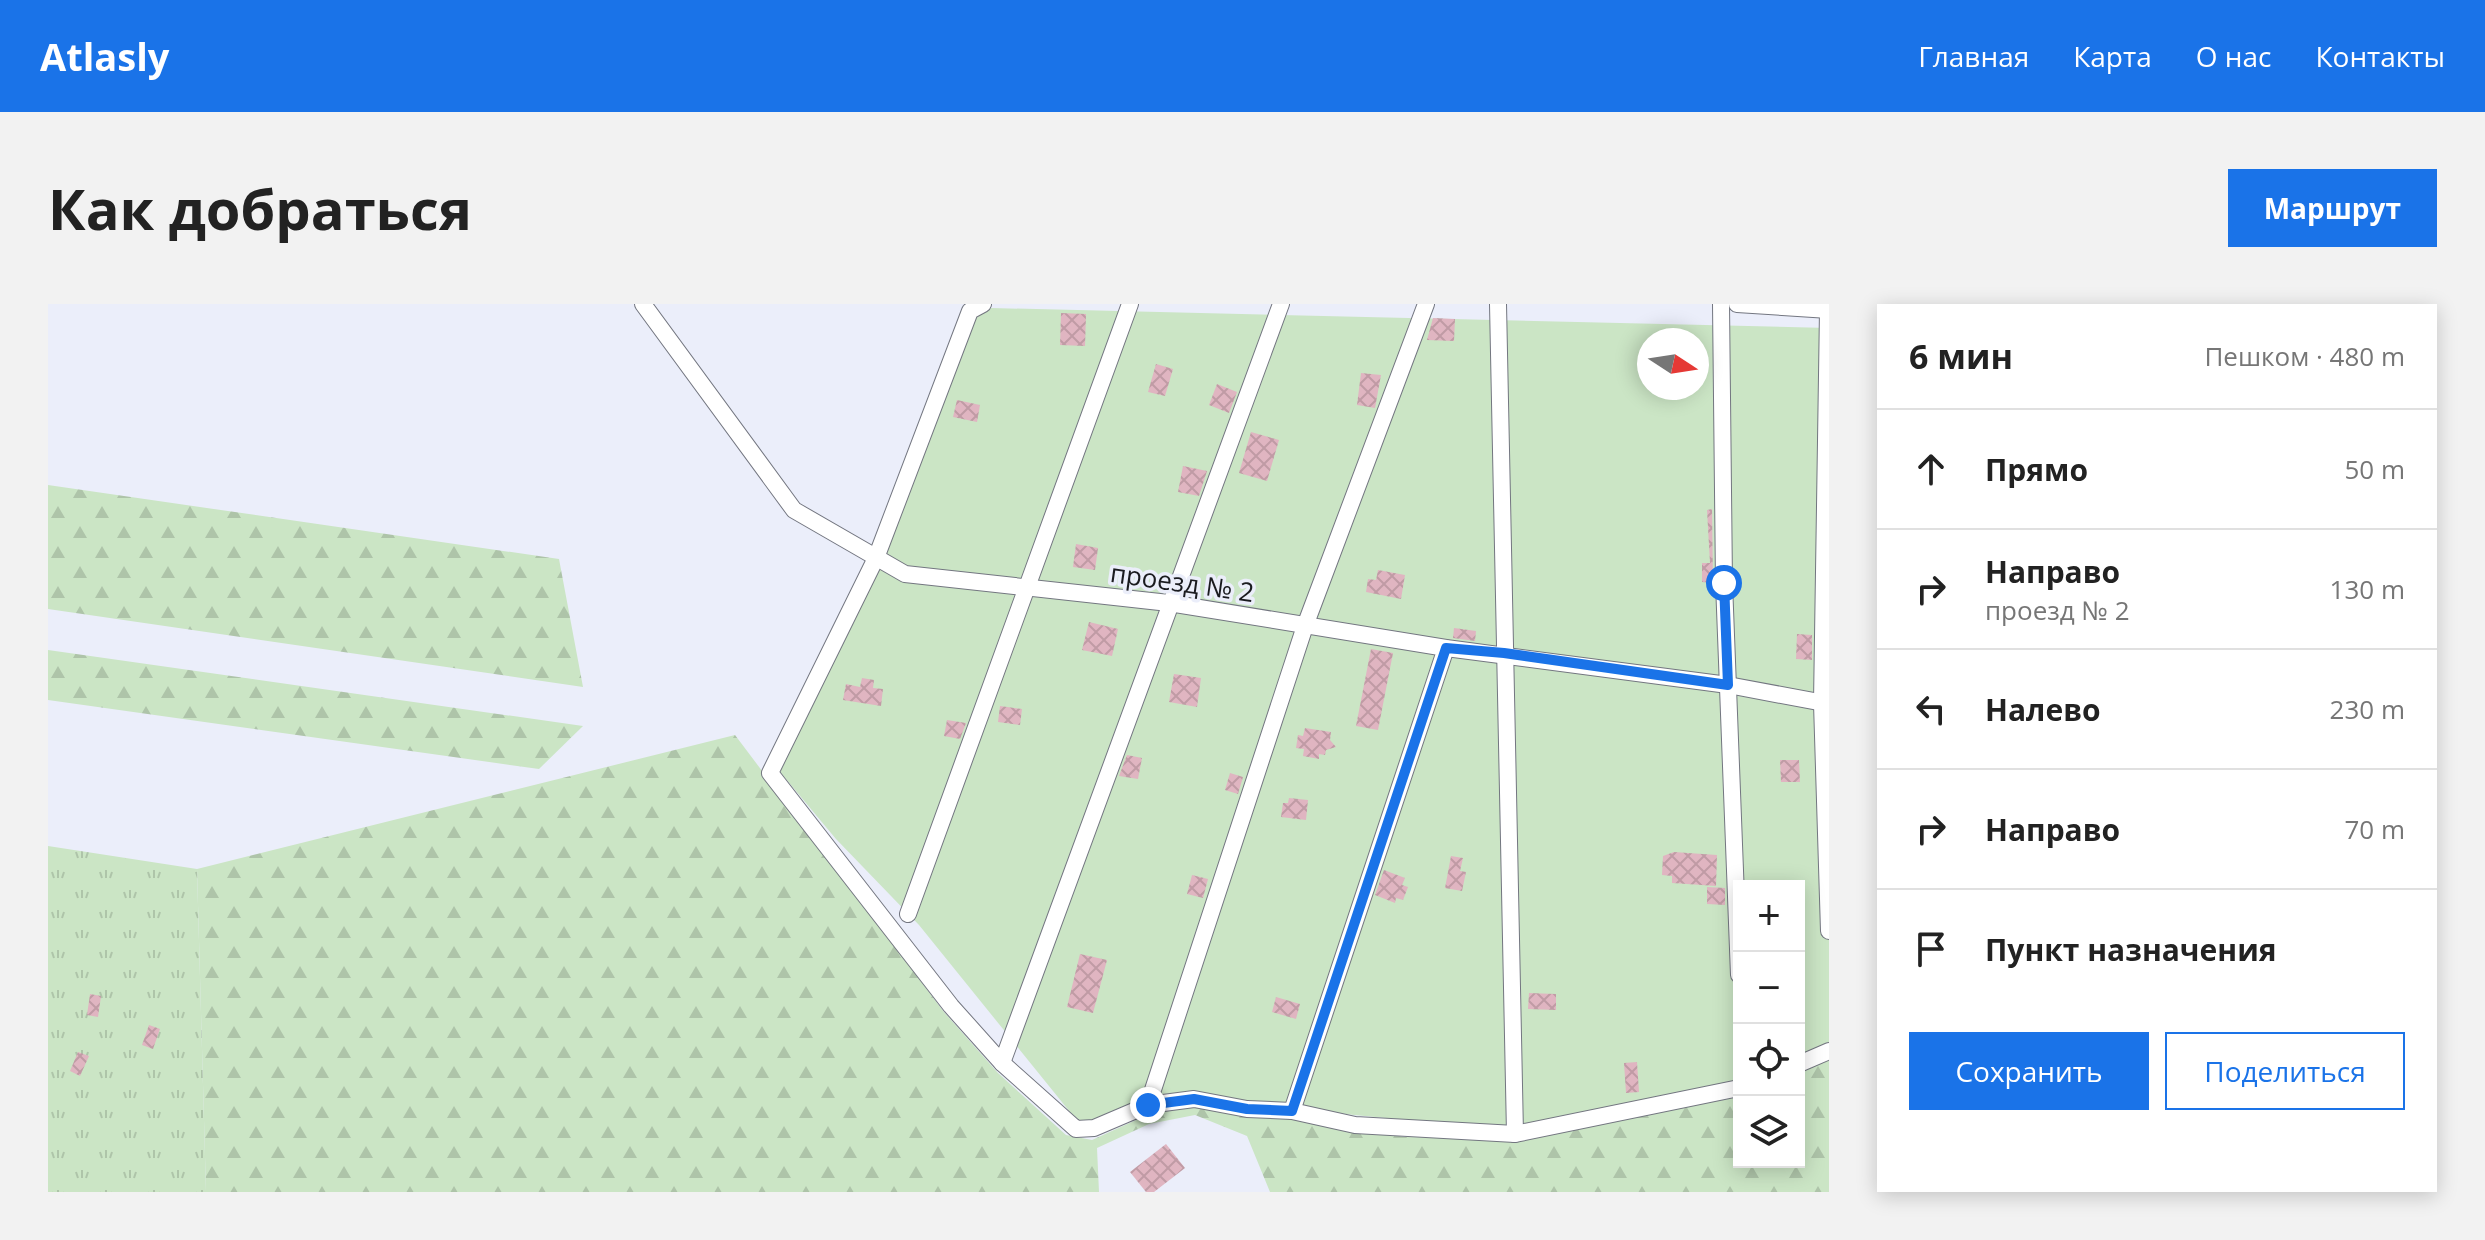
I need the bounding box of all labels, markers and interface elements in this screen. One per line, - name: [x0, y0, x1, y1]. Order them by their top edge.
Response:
- text: Atlasly: [40, 30, 169, 82]
- text: Главная: [1918, 37, 2029, 75]
- text: Карта: [2073, 37, 2152, 75]
- text: О нас: [2196, 37, 2271, 75]
- text: Контакты: [2315, 37, 2445, 75]
- button: Маршрут: [2228, 169, 2437, 247]
- text: Как добраться: [48, 170, 472, 246]
- north arrow: [1637, 328, 1709, 400]
- text: 6 мин: [1909, 333, 2013, 379]
- text: Пешком · 480 m: [2204, 338, 2405, 374]
- icon: ahead: [1909, 447, 1953, 491]
- text: Прямо: [1985, 449, 2088, 490]
- text: 50 m: [2344, 451, 2405, 487]
- text: Направо: [1985, 551, 2120, 592]
- street label: проезд № 2: [1108, 554, 1256, 610]
- route start: [1706, 565, 1742, 601]
- icon: right: [1909, 567, 1953, 611]
- text: 130 m: [2330, 571, 2405, 607]
- text: проезд № 2: [1985, 592, 2130, 628]
- icon: left: [1909, 687, 1953, 731]
- text: Налево: [1985, 689, 2101, 730]
- text: 230 m: [2330, 691, 2405, 727]
- icon: right: [1909, 807, 1953, 851]
- text: Направо: [1985, 809, 2120, 850]
- text: 70 m: [2344, 811, 2405, 847]
- map controls: [1733, 880, 1805, 1168]
- button: +: [1733, 880, 1805, 952]
- icon: arrive: [1909, 927, 1953, 971]
- text: Пункт назначения: [1985, 929, 2277, 970]
- button: −: [1733, 952, 1805, 1024]
- button: locate: [1733, 1024, 1805, 1096]
- button: Сохранить: [1909, 1032, 2149, 1110]
- button: Поделиться: [2165, 1032, 2405, 1110]
- route end: [1130, 1087, 1166, 1123]
- button: layers: [1733, 1096, 1805, 1168]

